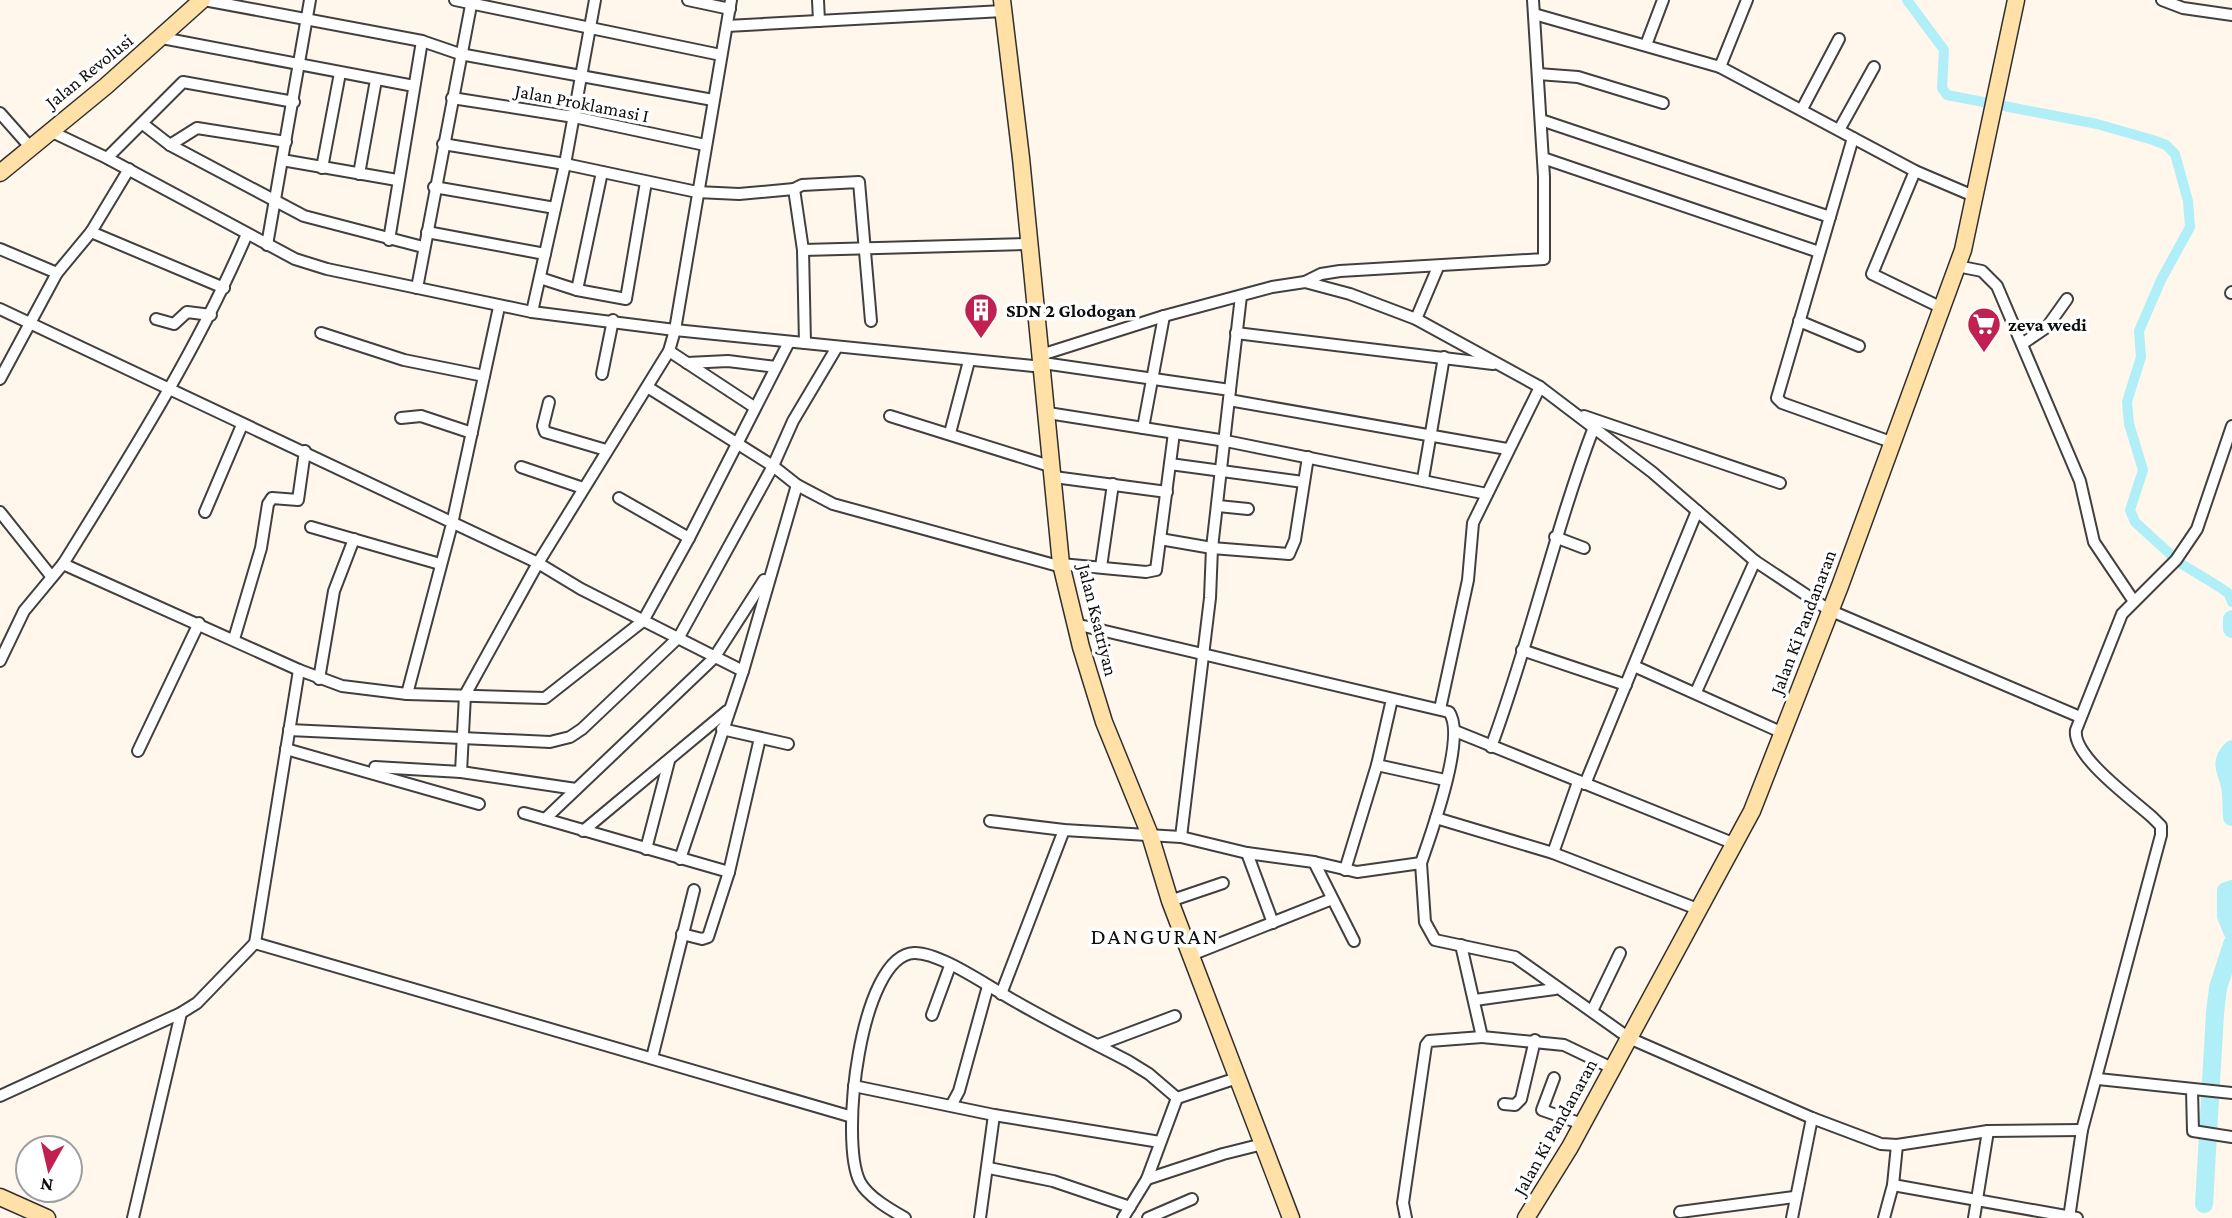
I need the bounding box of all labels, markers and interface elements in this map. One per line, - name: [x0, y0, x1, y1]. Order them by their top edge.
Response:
- street label: Jalan Revolusi: [40, 29, 137, 114]
- street label: Jalan Proklamasi I: [511, 79, 651, 126]
- building icon: SDN 2 Glodogan: [962, 291, 1000, 340]
- place label: SDN 2 Glodogan: [1006, 300, 1136, 321]
- supermarket icon: zeva wedi: [1965, 305, 2003, 354]
- place label: zeva wedi: [2008, 314, 2087, 335]
- street label: Jalan Ki Pandanaran: [1765, 547, 1840, 699]
- street label: Jalan Ksatriyan: [1073, 560, 1122, 678]
- district label: DANGURAN: [1090, 923, 1220, 949]
- street label: Jalan Ki Pandanaran: [1508, 1055, 1601, 1201]
- north arrow: [14, 1134, 84, 1204]
- text: N: [39, 1174, 55, 1197]

